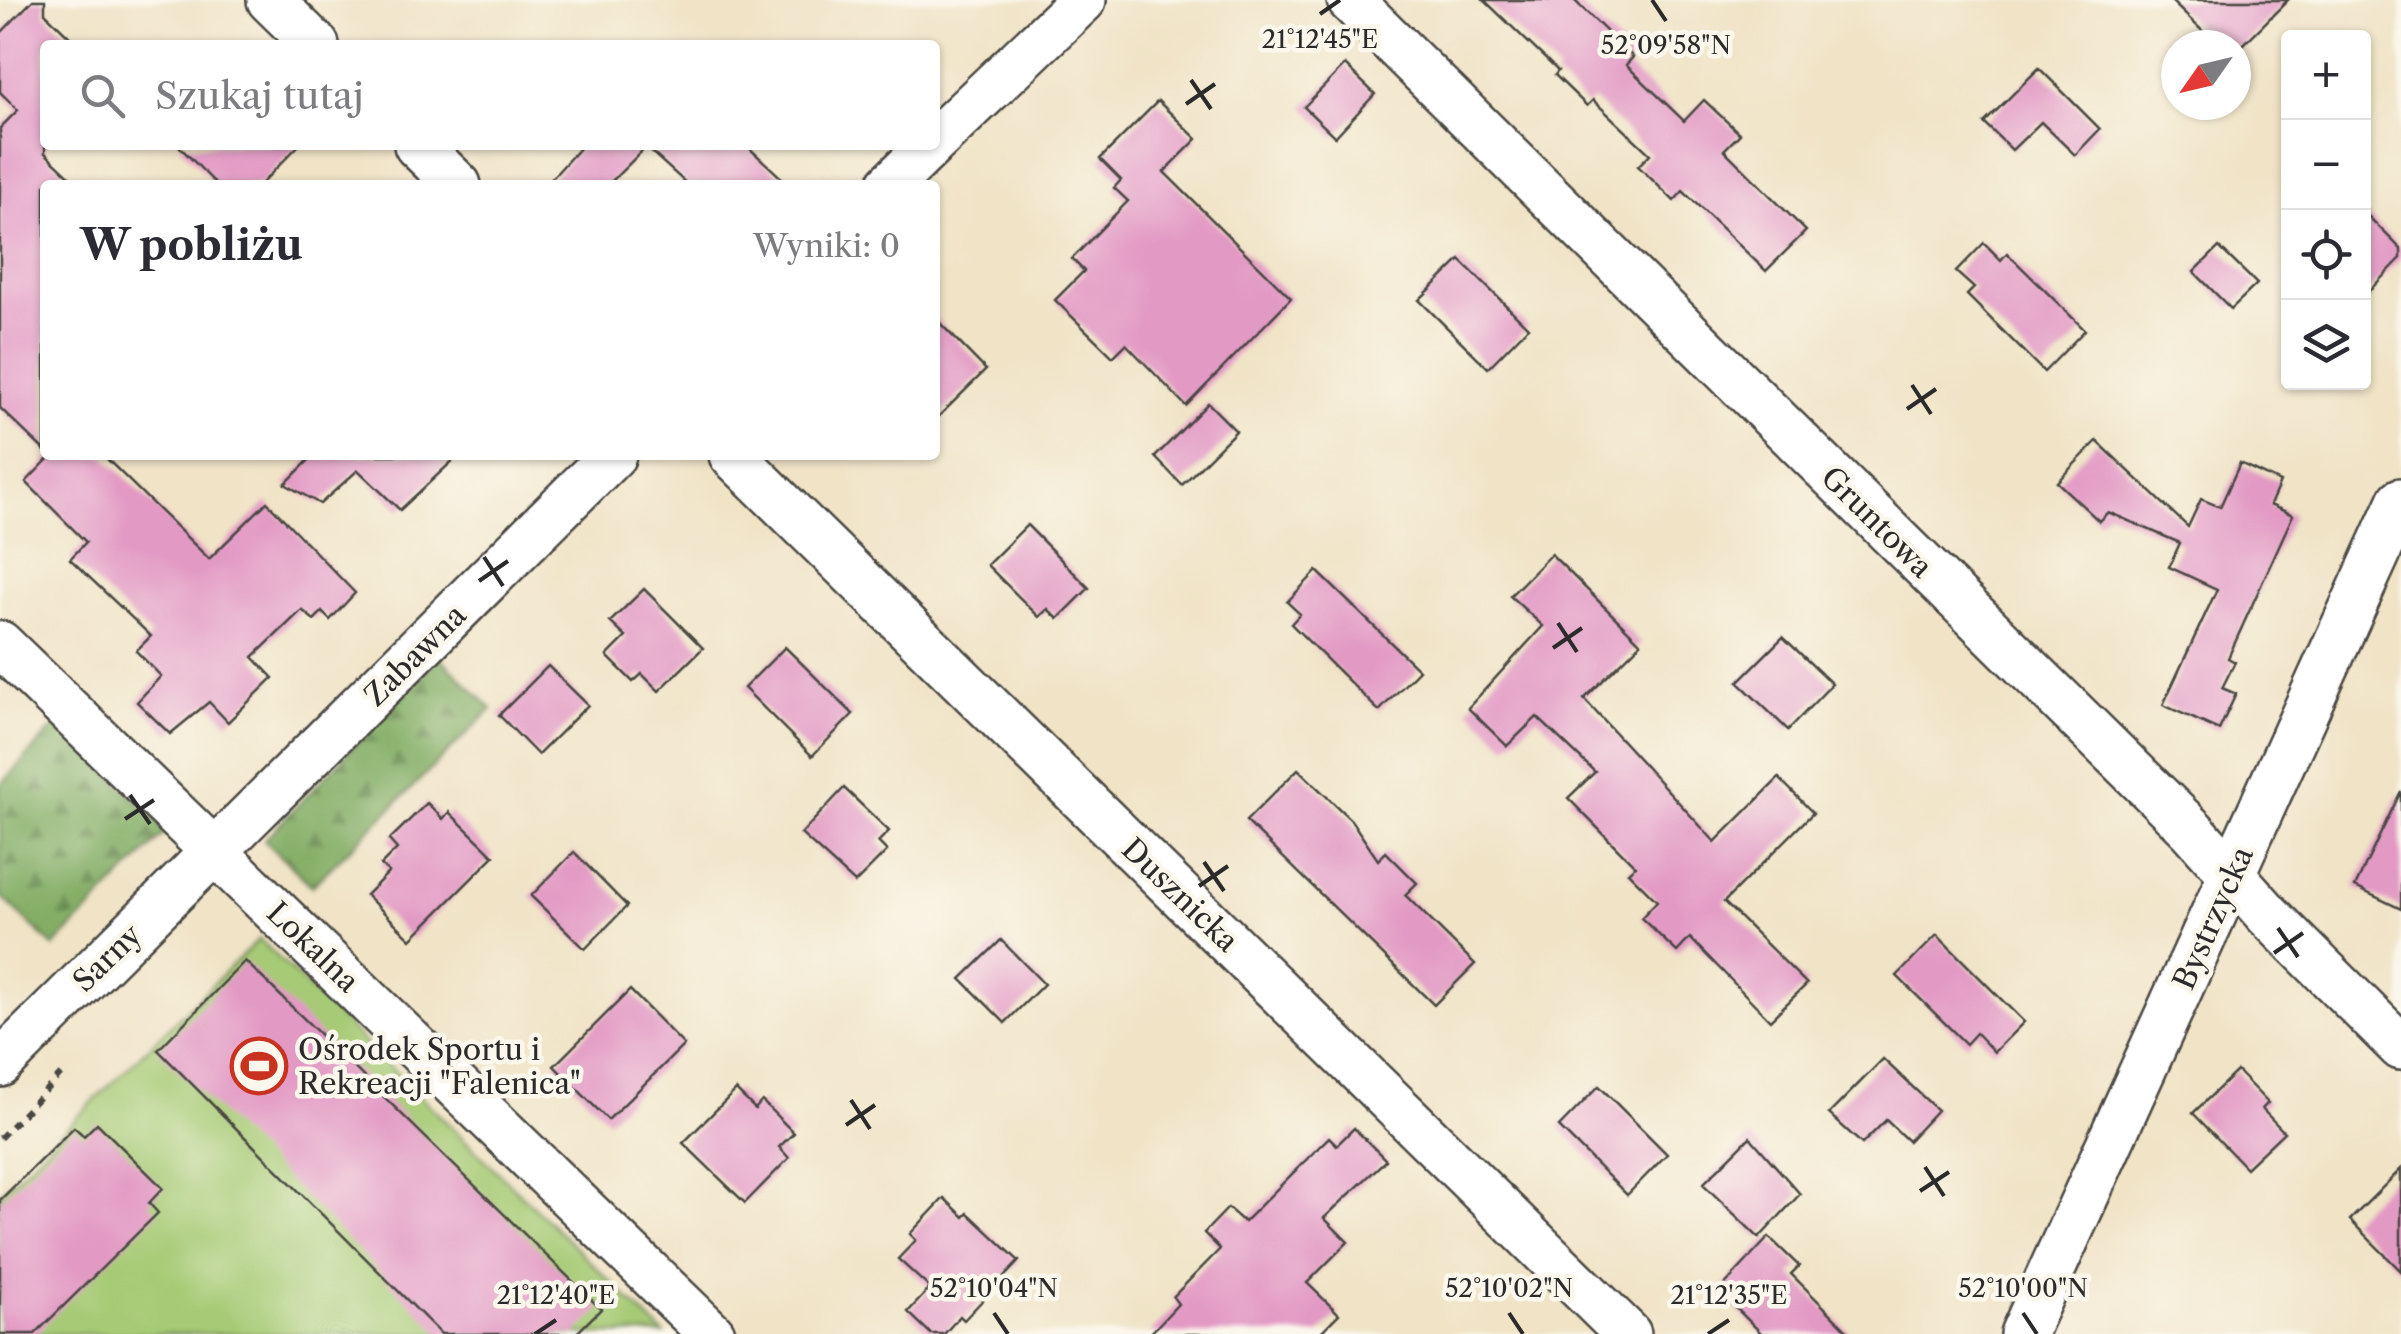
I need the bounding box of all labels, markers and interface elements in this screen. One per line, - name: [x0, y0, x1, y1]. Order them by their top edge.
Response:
- text: 21°12'45"E: [1262, 24, 1378, 55]
- text: 52°09'58"N: [1601, 30, 1731, 61]
- north arrow: [2161, 30, 2251, 120]
- map controls: [2281, 30, 2371, 390]
- button: +: [2281, 30, 2371, 120]
- search box: [40, 40, 940, 150]
- icon: search: [75, 68, 130, 123]
- text: Szukaj tutaj: [155, 72, 364, 119]
- button: −: [2281, 120, 2371, 210]
- button: locate: [2281, 210, 2371, 300]
- text: W pobliżu: [80, 219, 303, 271]
- text: Wyniki: 0: [753, 226, 900, 265]
- button: layers: [2281, 300, 2371, 390]
- street label: Gruntowa: [1814, 459, 1940, 585]
- street label: Zabawna: [356, 596, 474, 714]
- street label: Dusznicka: [1114, 830, 1246, 960]
- street label: Bystrzycka: [2165, 841, 2261, 995]
- street label: Lokalna: [259, 894, 367, 1000]
- street label: Sarny: [65, 916, 149, 999]
- place label: Ośrodek Sportu i Rekreacji "Falenica": [298, 1031, 581, 1102]
- sports icon: Ośrodek Sportu i Rekreacji "Falenica": [229, 1036, 289, 1096]
- text: 52°10'04"N: [930, 1273, 1058, 1304]
- text: 52°10'02"N: [1445, 1273, 1573, 1304]
- text: 52°10'00"N: [1958, 1273, 2088, 1304]
- text: 21°12'40"E: [497, 1280, 615, 1311]
- text: 21°12'35"E: [1670, 1280, 1788, 1311]

